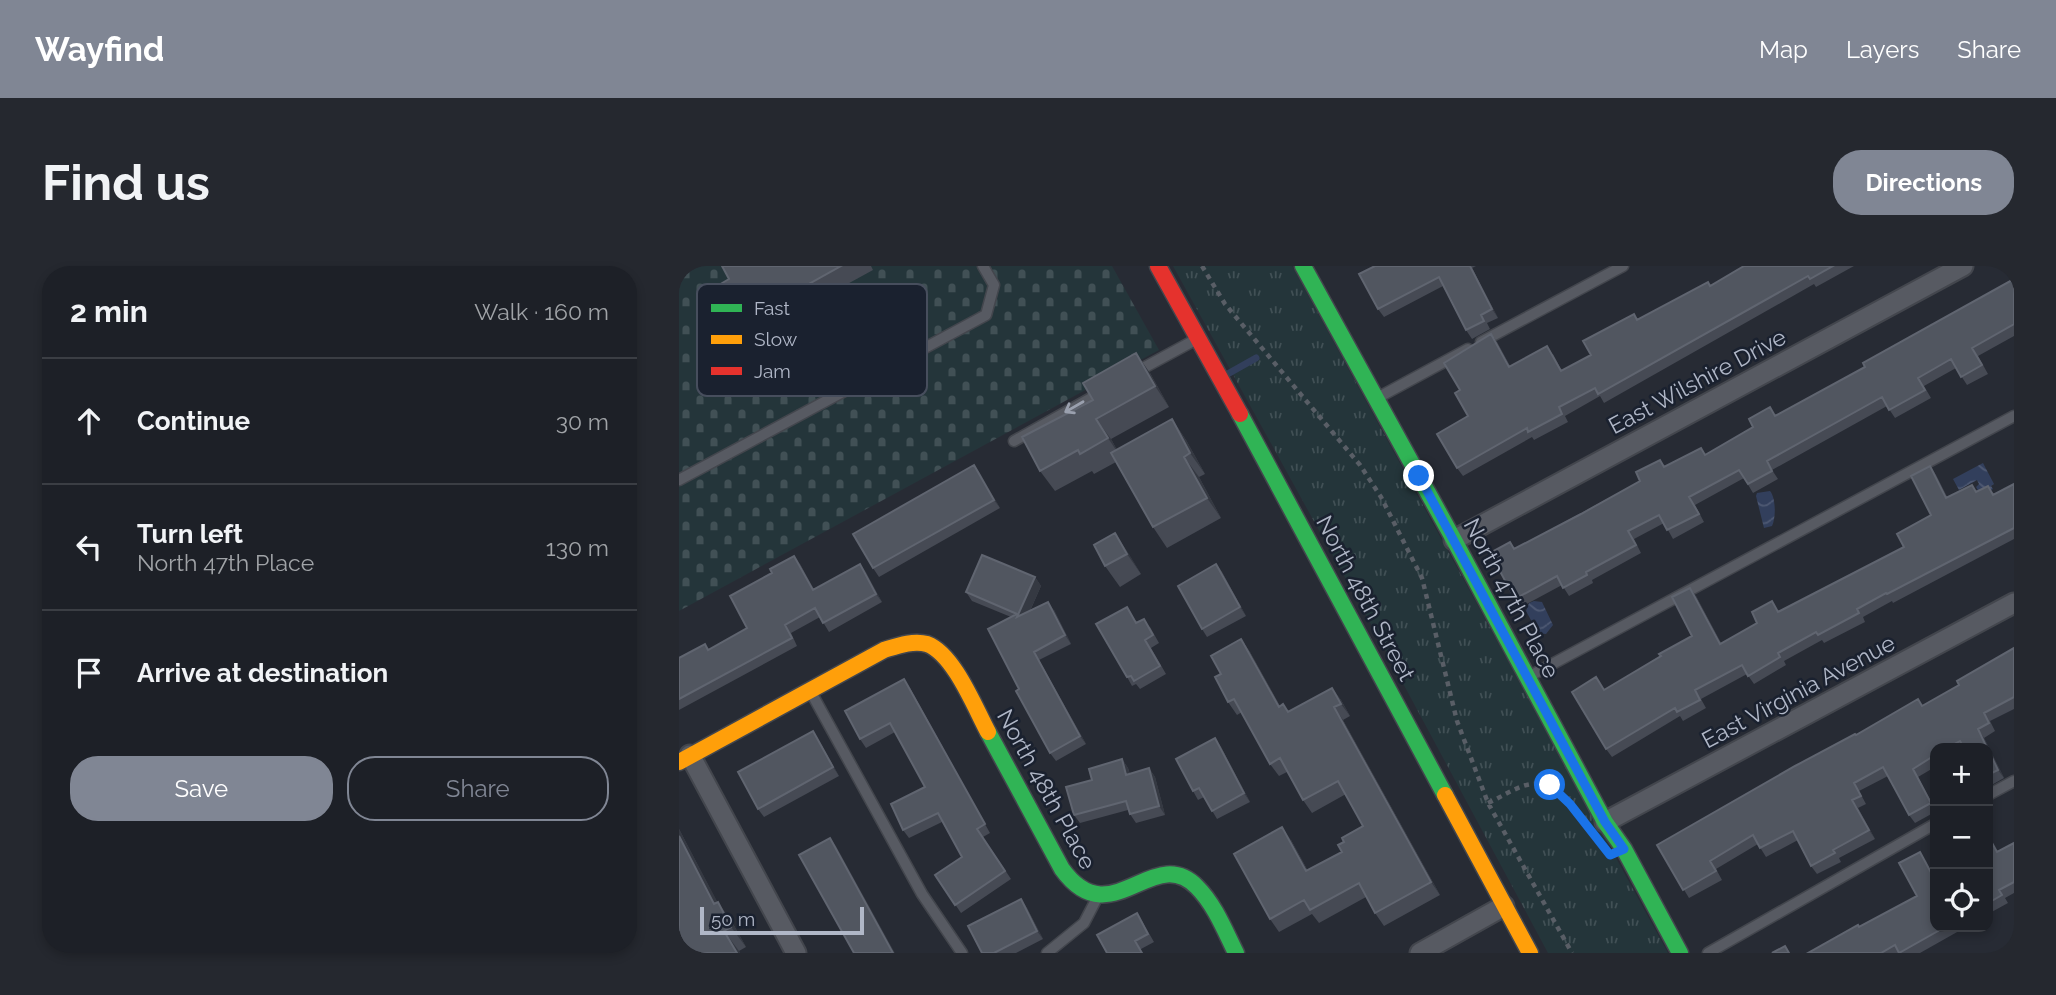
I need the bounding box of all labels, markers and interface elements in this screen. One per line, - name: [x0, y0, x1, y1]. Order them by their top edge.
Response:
- text: Wayfind: [35, 30, 164, 69]
- text: Map: [1759, 35, 1808, 64]
- text: Layers: [1846, 35, 1919, 64]
- text: Share: [1957, 35, 2021, 64]
- button: Directions: [1833, 150, 2014, 215]
- text: Find us: [42, 154, 210, 211]
- legend: [697, 284, 927, 396]
- text: 2 min: [70, 294, 148, 329]
- text: Fast: [754, 297, 790, 319]
- text: Walk · 160 m: [474, 298, 609, 325]
- street label: East Wilshire Drive: [1604, 323, 1790, 439]
- text: Slow: [754, 328, 798, 350]
- text: Jam: [754, 360, 791, 382]
- one-way arrow: [1065, 400, 1085, 414]
- icon: ahead: [70, 402, 108, 440]
- text: Continue: [137, 406, 250, 436]
- text: 30 m: [556, 408, 609, 435]
- route end: [1403, 460, 1434, 491]
- street label: North 48th Street: [1311, 511, 1421, 685]
- street label: North 47th Place: [1458, 513, 1566, 683]
- text: Turn left: [137, 519, 243, 549]
- icon: left: [70, 528, 108, 566]
- text: 130 m: [546, 534, 609, 561]
- text: North 47th Place: [137, 549, 314, 576]
- street label: East Virginia Avenue: [1697, 629, 1899, 753]
- icon: arrive: [70, 654, 108, 692]
- text: Arrive at destination: [137, 658, 388, 688]
- street label: North 48th Place: [992, 704, 1102, 874]
- map controls: [1930, 743, 1993, 932]
- button: +: [1930, 743, 1993, 806]
- button: Save: [70, 756, 333, 821]
- button: Share: [347, 756, 609, 821]
- route start: [1534, 769, 1565, 800]
- button: −: [1930, 806, 1993, 869]
- button: locate: [1930, 869, 1993, 932]
- scale bar: [700, 904, 865, 936]
- text: 50 m: [711, 908, 755, 930]

